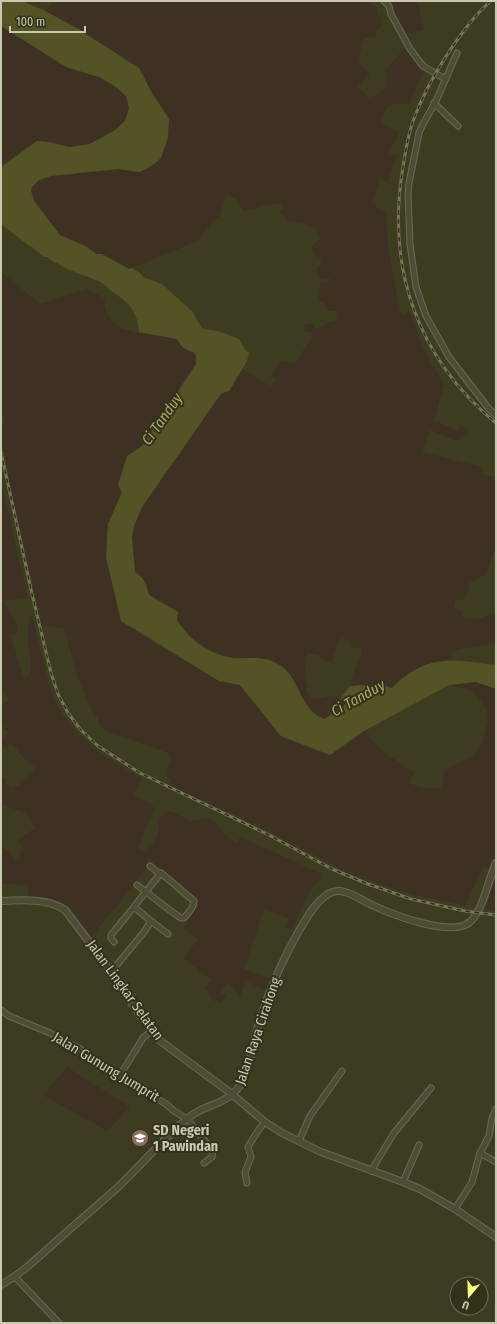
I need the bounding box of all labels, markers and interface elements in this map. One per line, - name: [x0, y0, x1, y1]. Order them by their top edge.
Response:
- scale bar: [10, 8, 85, 34]
- text: 100 m: [16, 15, 45, 29]
- water label: Ci Tanduy: [138, 389, 187, 448]
- water label: Ci Tanduy: [328, 675, 389, 720]
- street label: Jalan Lingkar Selatan: [83, 937, 167, 1043]
- street label: Jalan Raya Cirahong: [232, 975, 285, 1087]
- street label: Jalan Gunung Jumprit: [50, 1028, 163, 1106]
- place label: SD Negeri 1 Pawindan: [153, 1122, 218, 1155]
- school or university icon: SD Negeri 1 Pawindan: [130, 1128, 150, 1148]
- north arrow: [449, 1276, 489, 1316]
- text: U: [461, 1298, 471, 1312]

